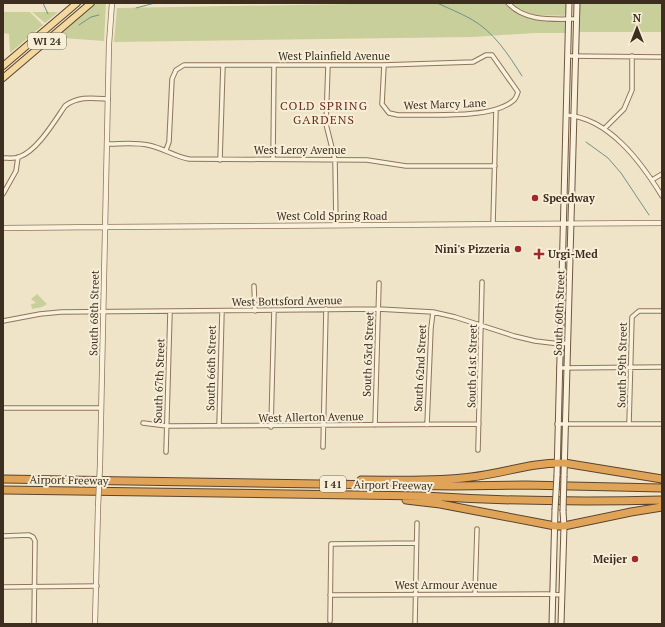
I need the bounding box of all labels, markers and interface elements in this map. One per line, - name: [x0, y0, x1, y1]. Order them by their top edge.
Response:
- north arrow: [617, 8, 657, 48]
- text: N: [633, 11, 642, 25]
- road number: WI 24: [28, 33, 66, 49]
- street label: West Plainfield Avenue: [278, 49, 390, 63]
- street label: West Marcy Lane: [403, 96, 487, 112]
- district label: COLD SPRING GARDENS: [280, 98, 368, 127]
- street label: West Leroy Avenue: [254, 143, 347, 157]
- place label: Speedway: [543, 191, 595, 205]
- marker: Speedway: [530, 193, 540, 203]
- street label: West Cold Spring Road: [277, 209, 387, 223]
- place label: Nini's Pizzeria: [435, 242, 510, 256]
- marker: Nini's Pizzeria: [513, 244, 523, 254]
- place label: Urgi-Med: [548, 247, 598, 261]
- marker: Urgi-Med: [533, 248, 545, 260]
- street label: South 68th Street: [86, 270, 102, 356]
- street label: South 60th Street: [551, 270, 567, 356]
- street label: West Bottsford Avenue: [232, 293, 343, 309]
- street label: South 63rd Street: [360, 311, 376, 397]
- street label: South 59th Street: [614, 322, 630, 408]
- street label: South 62nd Street: [411, 324, 429, 412]
- street label: South 61st Street: [464, 324, 480, 408]
- street label: South 66th Street: [203, 325, 219, 411]
- street label: South 67th Street: [151, 338, 167, 424]
- street label: West Allerton Avenue: [258, 409, 364, 425]
- street label: Airport Freeway: [30, 472, 109, 488]
- road number: I 41: [320, 476, 346, 492]
- street label: Airport Freeway: [354, 477, 433, 493]
- place label: Meijer: [593, 552, 627, 566]
- marker: Meijer: [630, 554, 640, 564]
- street label: West Armour Avenue: [395, 578, 498, 592]

